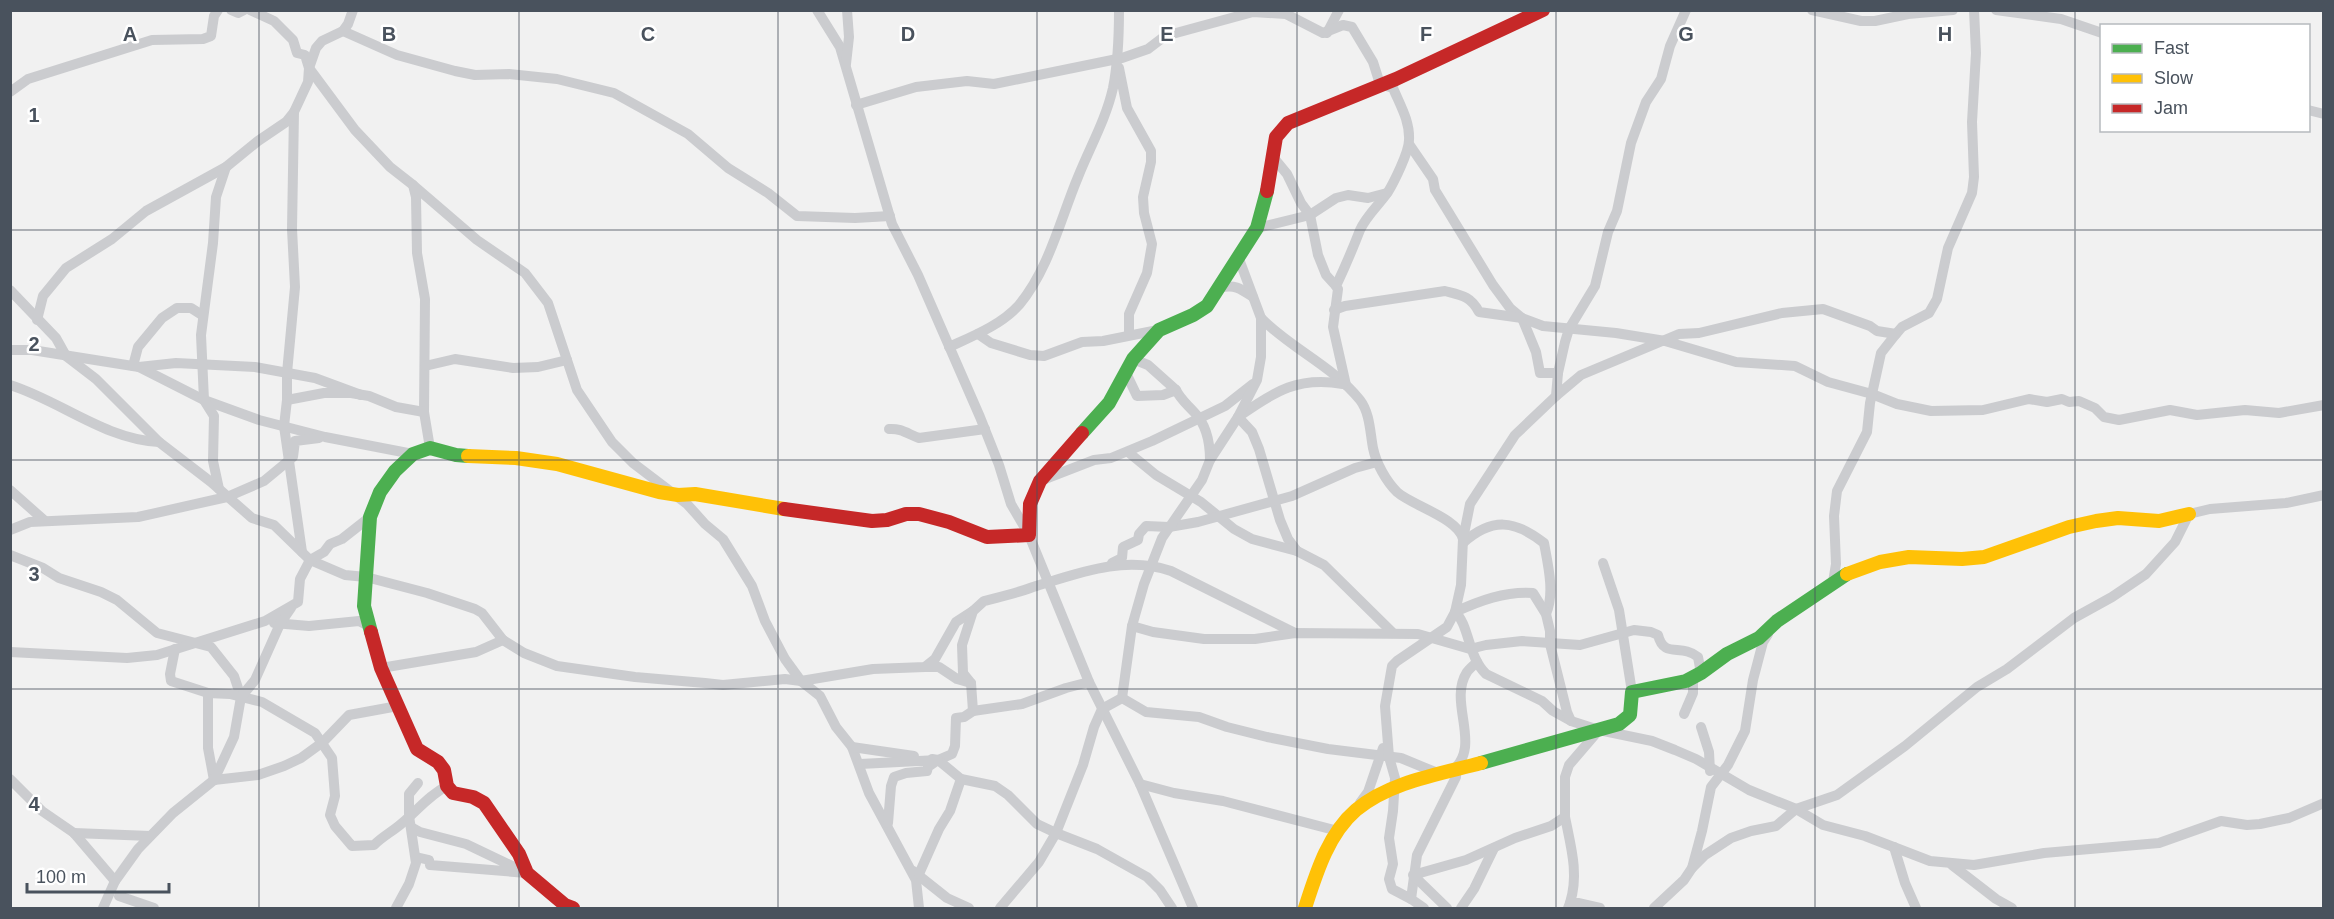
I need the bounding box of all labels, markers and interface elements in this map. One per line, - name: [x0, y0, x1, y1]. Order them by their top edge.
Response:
- text: A: [123, 23, 137, 45]
- text: B: [382, 23, 396, 45]
- text: C: [641, 23, 655, 45]
- text: D: [901, 23, 915, 45]
- text: E: [1160, 23, 1174, 45]
- text: F: [1420, 23, 1432, 45]
- text: G: [1678, 23, 1694, 45]
- text: H: [1938, 23, 1952, 45]
- legend: [2100, 24, 2310, 132]
- text: Fast: [2154, 38, 2189, 58]
- text: Slow: [2154, 68, 2194, 88]
- text: Jam: [2154, 98, 2188, 118]
- text: 1: [28, 104, 40, 126]
- text: 2: [28, 333, 40, 355]
- text: 3: [28, 563, 40, 585]
- text: 4: [28, 793, 40, 815]
- scale bar: [27, 856, 170, 894]
- text: 100 m: [36, 867, 86, 887]

